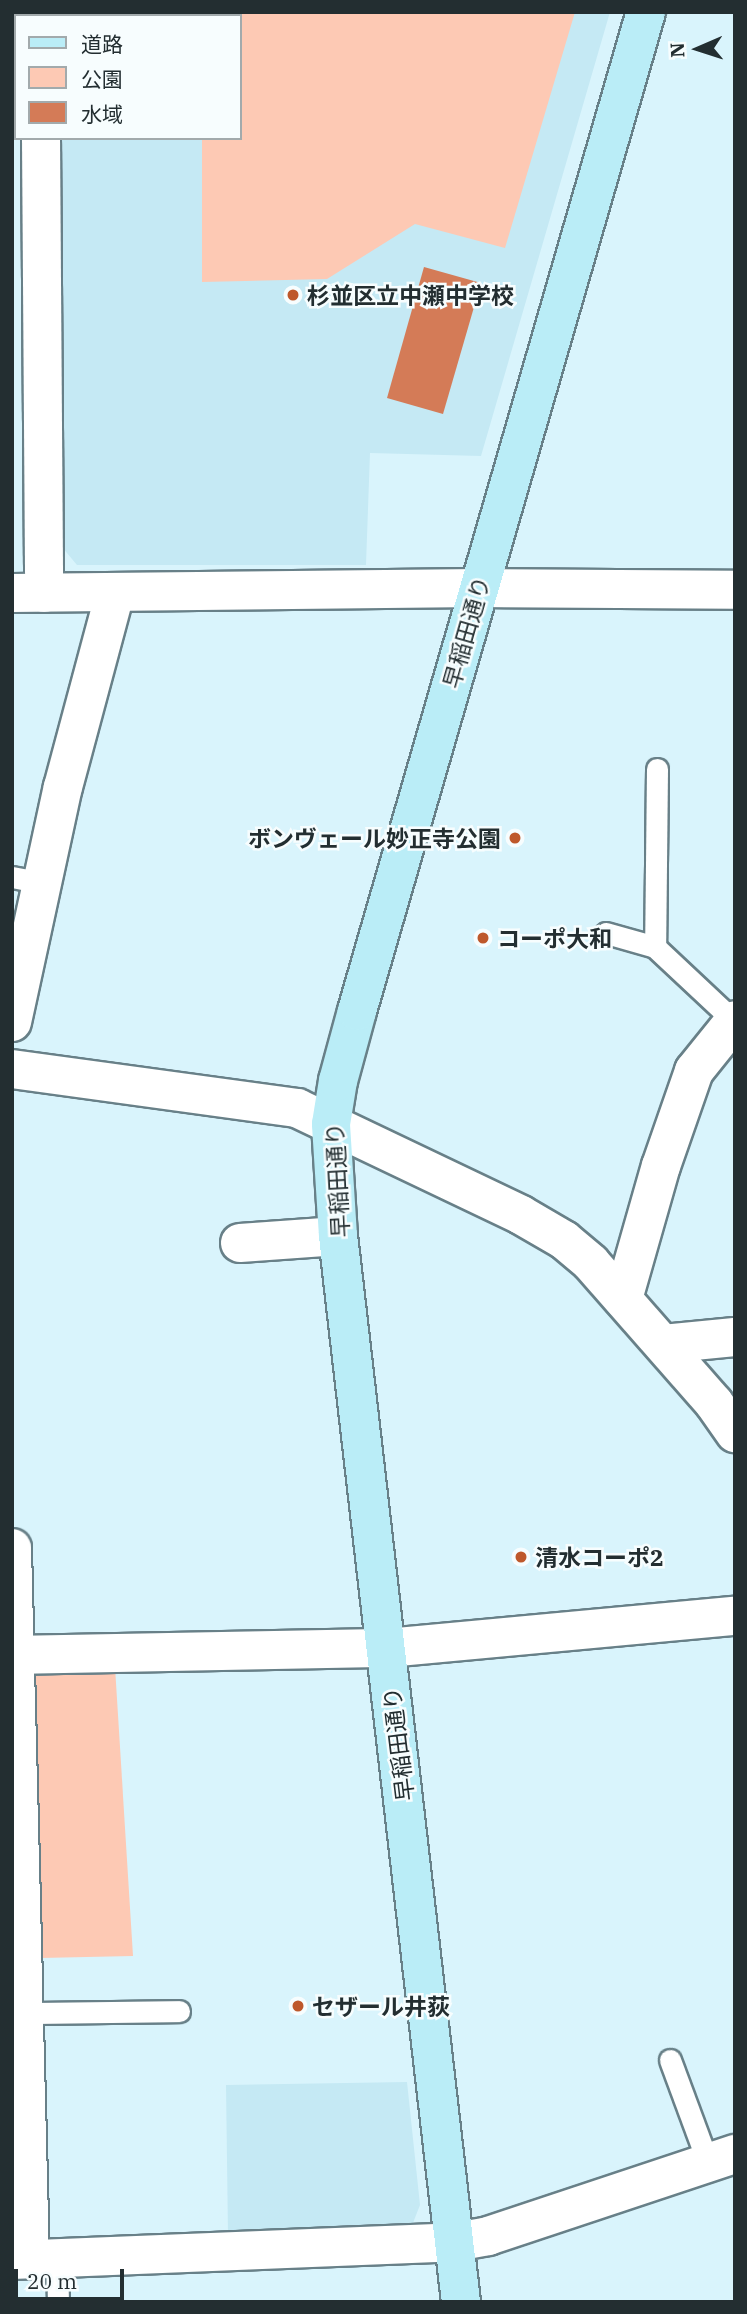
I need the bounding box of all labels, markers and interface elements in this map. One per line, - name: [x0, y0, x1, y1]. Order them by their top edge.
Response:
- legend: [14, 14, 242, 140]
- north arrow: [663, 14, 733, 84]
- text: 道路: [81, 30, 123, 58]
- text: N: [665, 42, 689, 58]
- text: 公園: [81, 65, 123, 93]
- text: 水域: [81, 100, 123, 128]
- place label: 杉並区立中瀬中学校: [307, 281, 514, 309]
- marker: 杉並区立中瀬中学校: [285, 287, 301, 303]
- street label: 早稲田通り: [437, 573, 495, 691]
- place label: ボンヴェール妙正寺公園: [248, 824, 501, 852]
- marker: ボンヴェール妙正寺公園: [507, 830, 523, 846]
- place label: コーポ大和: [497, 924, 612, 952]
- marker: コーポ大和: [475, 930, 491, 946]
- street label: 早稲田通り: [320, 1122, 354, 1238]
- place label: 清水コーポ2: [535, 1543, 664, 1571]
- marker: 清水コーポ2: [513, 1549, 529, 1565]
- street label: 早稲田通り: [377, 1685, 419, 1803]
- place label: セザール井荻: [312, 1992, 450, 2020]
- marker: セザール井荻: [290, 1998, 306, 2014]
- scale bar: [18, 2254, 128, 2298]
- text: 20 m: [27, 2267, 77, 2295]

